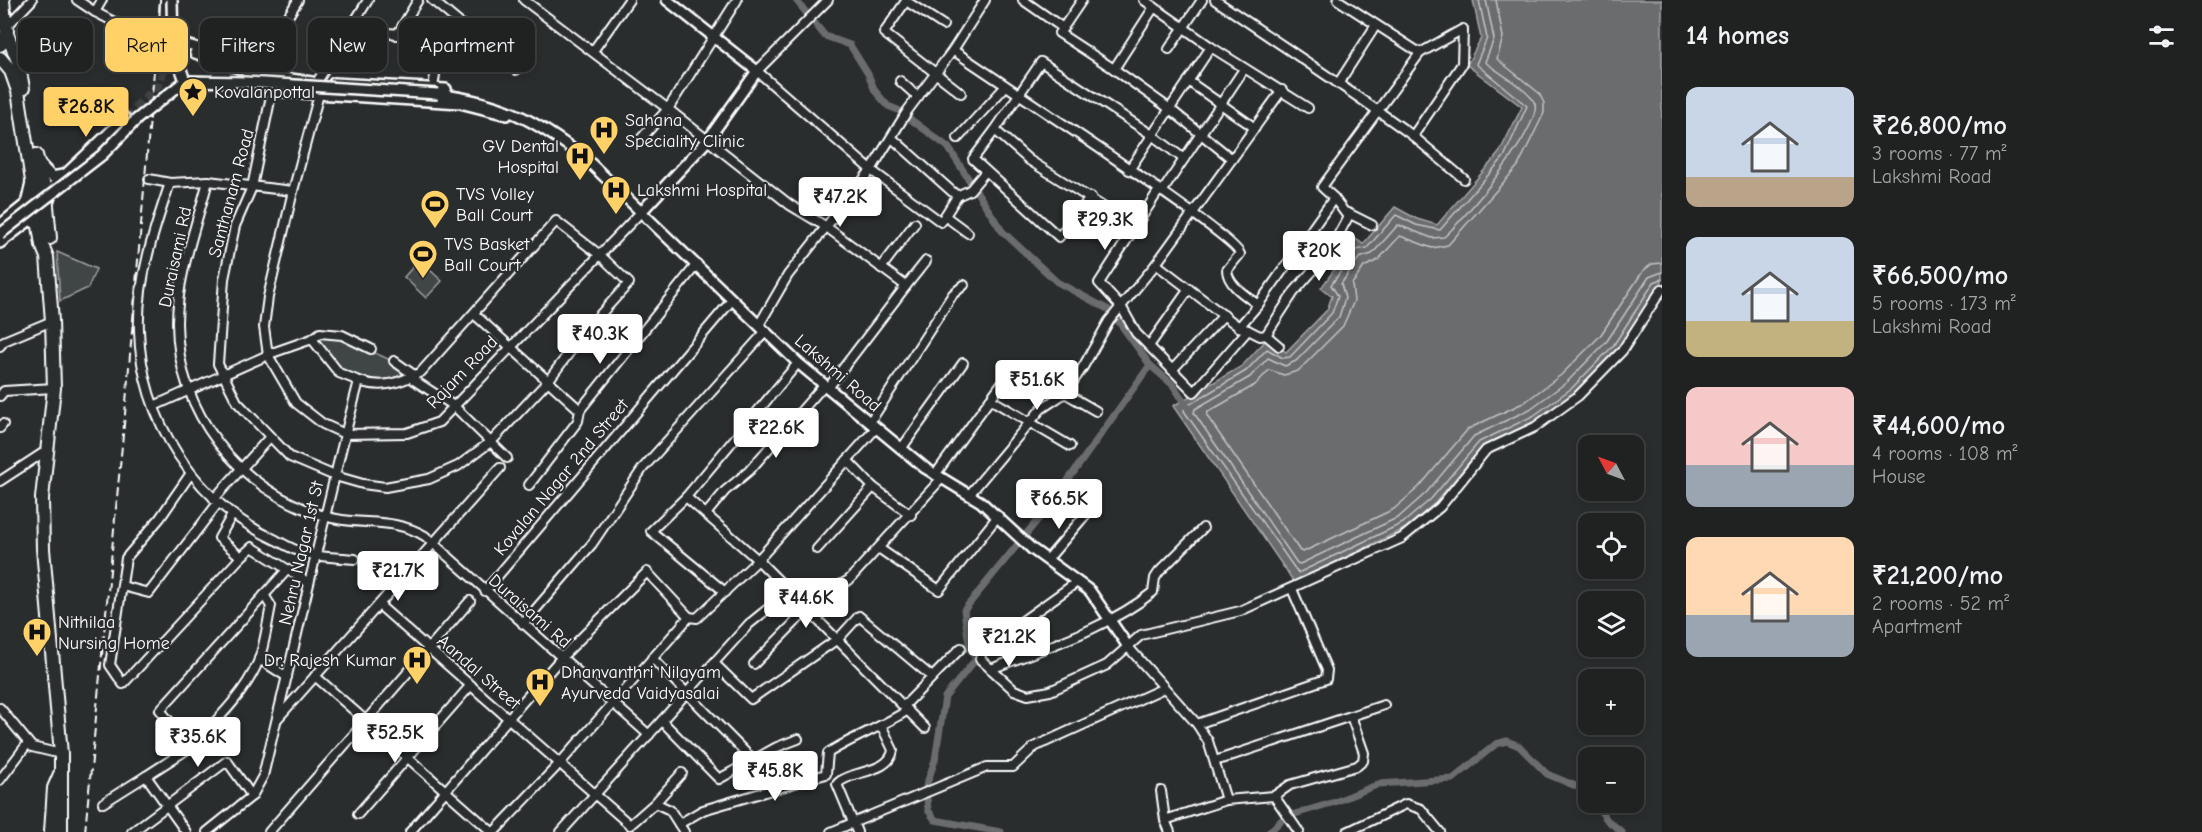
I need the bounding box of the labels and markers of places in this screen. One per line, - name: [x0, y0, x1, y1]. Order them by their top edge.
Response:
- place icon: Kovalanpottal: [177, 76, 209, 118]
- place label: Kovalanpottal: [214, 82, 315, 103]
- pin: ₹26.8K: [37, 87, 135, 138]
- place label: Sahana Speciality Clinic: [625, 110, 745, 152]
- hospital icon: Sahana Speciality Clinic: [588, 114, 620, 156]
- place label: GV Dental Hospital: [482, 136, 559, 178]
- hospital icon: GV Dental Hospital: [564, 140, 596, 182]
- hospital icon: Lakshmi Hospital: [600, 174, 632, 216]
- pin: ₹47.2K: [791, 177, 889, 228]
- place label: Lakshmi Hospital: [637, 180, 767, 201]
- place label: TVS Volley Ball Court: [456, 184, 535, 226]
- sports icon: TVS Volley Ball Court: [419, 188, 451, 230]
- pin: ₹29.3K: [1056, 200, 1154, 251]
- pin: ₹20K: [1283, 231, 1355, 282]
- place label: TVS Basket Ball Court: [444, 234, 530, 276]
- sports icon: TVS Basket Ball Court: [407, 238, 439, 280]
- pin: ₹40.3K: [551, 314, 649, 365]
- pin: ₹51.6K: [988, 360, 1086, 411]
- pin: ₹22.6K: [727, 408, 825, 459]
- pin: ₹66.5K: [1010, 479, 1108, 530]
- pin: ₹21.7K: [349, 551, 447, 602]
- pin: ₹44.6K: [757, 578, 855, 629]
- place label: Nithilaa Nursing Home: [58, 612, 170, 654]
- hospital icon: Nithilaa Nursing Home: [21, 616, 53, 658]
- pin: ₹21.2K: [960, 617, 1058, 668]
- hospital icon: Dr. Rajesh Kumar: [401, 644, 433, 686]
- place label: Dr. Rajesh Kumar: [264, 650, 397, 671]
- place label: Dhanvanthri Nilayam Ayurveda Vaidyasalai: [561, 662, 721, 704]
- hospital icon: Dhanvanthri Nilayam Ayurveda Vaidyasalai: [524, 666, 556, 708]
- pin: ₹52.5K: [346, 713, 444, 764]
- pin: ₹35.6K: [149, 717, 247, 768]
- pin: ₹45.8K: [726, 751, 824, 802]

